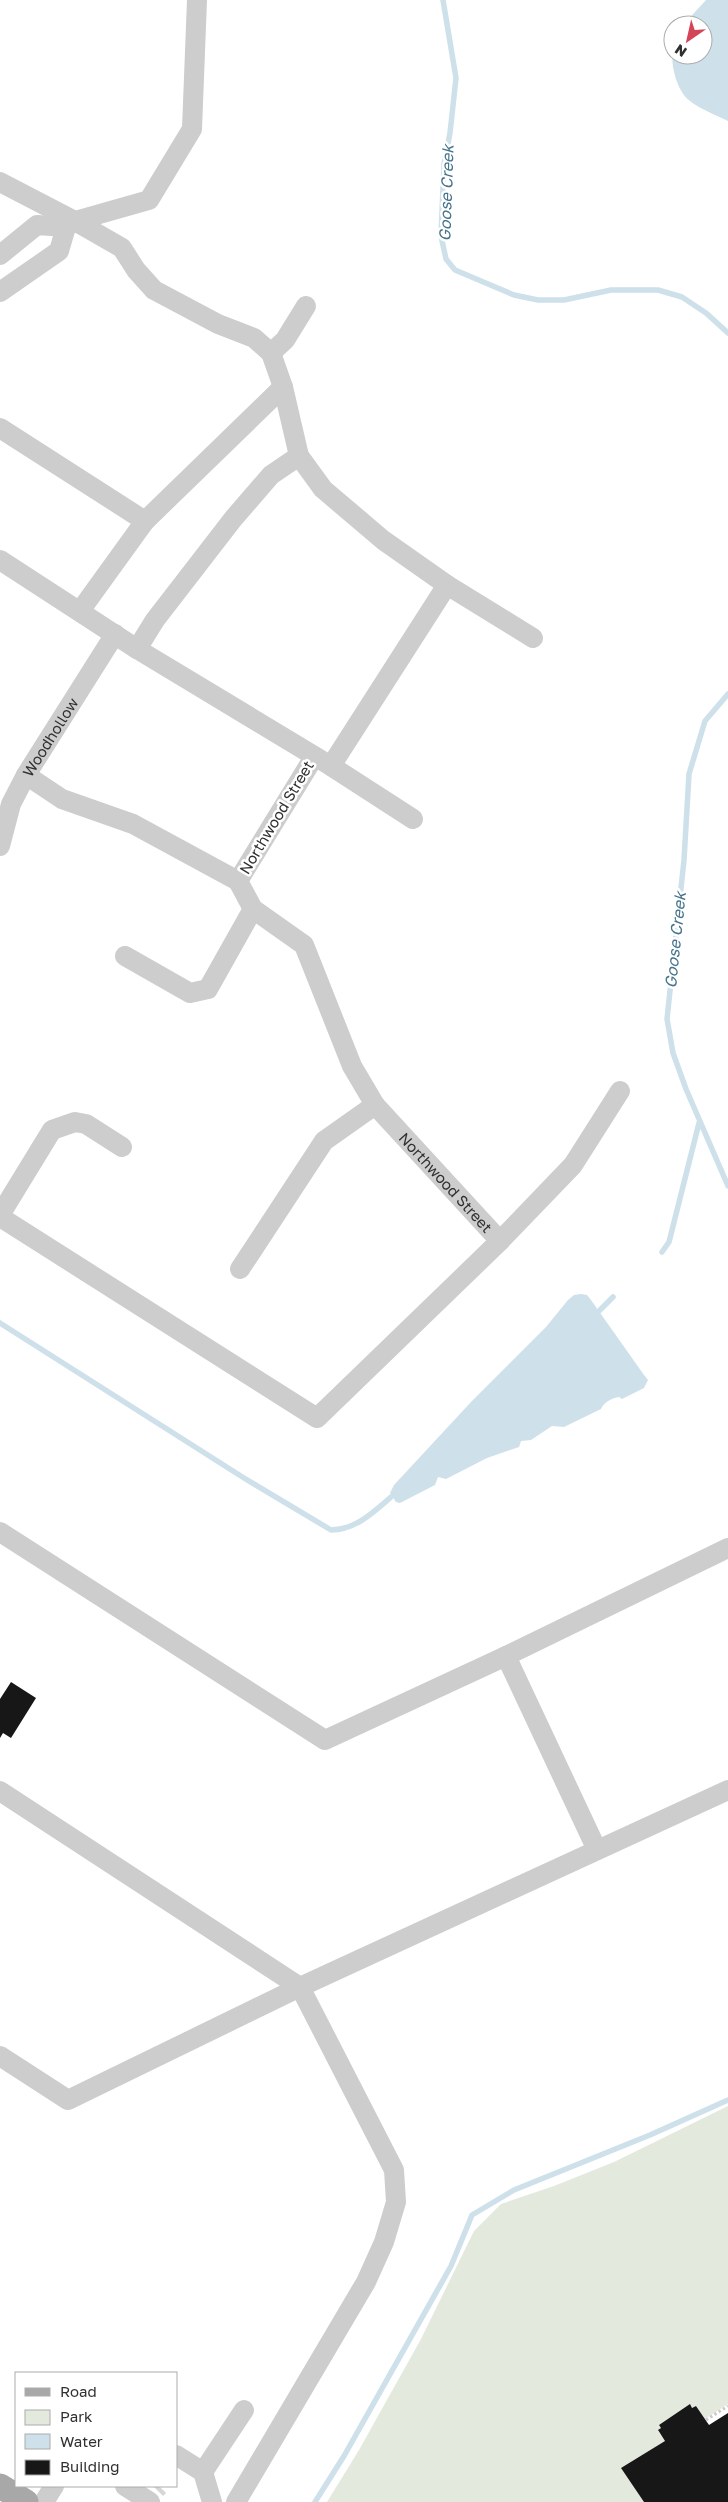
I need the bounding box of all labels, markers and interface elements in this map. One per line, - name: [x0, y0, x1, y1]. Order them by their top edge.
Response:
- north arrow: [663, 15, 713, 65]
- text: N: [671, 41, 690, 61]
- water label: Goose Creek: [434, 142, 458, 242]
- street label: Woodhollow: [18, 694, 82, 780]
- street label: Northwood Street: [235, 757, 317, 877]
- water label: Goose Creek: [660, 889, 690, 989]
- street label: Northwood Street: [396, 1129, 496, 1236]
- legend: [15, 2372, 178, 2487]
- text: Road: [60, 2382, 97, 2400]
- text: Park: [60, 2407, 93, 2425]
- text: Water: [60, 2432, 103, 2450]
- text: Building: [60, 2457, 120, 2475]

